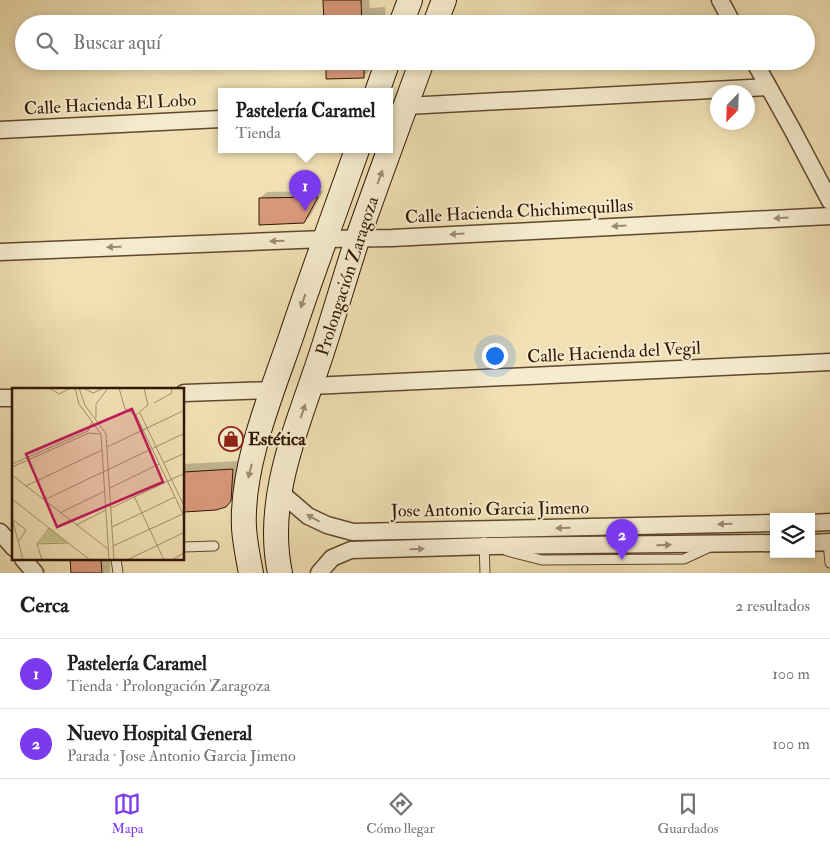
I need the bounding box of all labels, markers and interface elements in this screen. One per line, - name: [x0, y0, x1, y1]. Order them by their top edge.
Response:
- search box: [15, 15, 815, 70]
- icon: search: [33, 29, 61, 57]
- text: Buscar aquí: [73, 31, 161, 55]
- north arrow: [710, 85, 755, 130]
- street label: Calle Hacienda El Lobo: [23, 88, 197, 120]
- popup: [218, 88, 393, 153]
- text: Pastelería Caramel: [236, 99, 375, 123]
- text: Tienda: [236, 123, 281, 143]
- one-way arrow: [376, 169, 384, 184]
- pin: 1: [289, 170, 321, 211]
- street label: Prolongación Zaragoza: [311, 193, 384, 359]
- street label: Calle Hacienda Chichimequillas: [404, 194, 634, 229]
- one-way arrow: [773, 215, 789, 223]
- one-way arrow: [611, 223, 627, 231]
- one-way arrow: [448, 231, 464, 239]
- one-way arrow: [268, 237, 284, 245]
- one-way arrow: [106, 244, 122, 252]
- one-way arrow: [299, 294, 307, 309]
- street label: Calle Hacienda del Vegil: [527, 336, 702, 369]
- your location: [482, 343, 508, 369]
- inset map: [12, 388, 185, 560]
- one-way arrow: [299, 404, 307, 419]
- shop icon: Estética: [218, 426, 244, 452]
- place label: Estética: [248, 428, 306, 451]
- one-way arrow: [246, 463, 254, 478]
- street label: Jose Antonio Garcia Jimeno: [390, 496, 590, 523]
- map controls: [770, 513, 815, 558]
- button: layers: [770, 513, 815, 558]
- one-way arrow: [306, 514, 320, 522]
- pin: 2: [606, 519, 638, 560]
- one-way arrow: [717, 521, 733, 529]
- one-way arrow: [554, 524, 570, 532]
- one-way arrow: [656, 541, 672, 549]
- one-way arrow: [410, 545, 426, 553]
- text: Cerca: [20, 592, 69, 619]
- text: 2 resultados: [735, 596, 810, 616]
- text: Pastelería Caramel: [67, 652, 207, 676]
- text: 1: [33, 664, 39, 684]
- text: 100 m: [772, 664, 810, 684]
- text: Tienda · Prolongación Zaragoza: [67, 676, 270, 696]
- text: Nuevo Hospital General: [67, 722, 252, 746]
- text: 2: [32, 734, 40, 754]
- text: 100 m: [772, 734, 810, 754]
- text: Parada · Jose Antonio Garcia Jimeno: [67, 746, 296, 766]
- tab: Mapa: [111, 790, 143, 837]
- tab: Cómo llegar: [366, 790, 435, 837]
- tab: Guardados: [658, 790, 719, 837]

